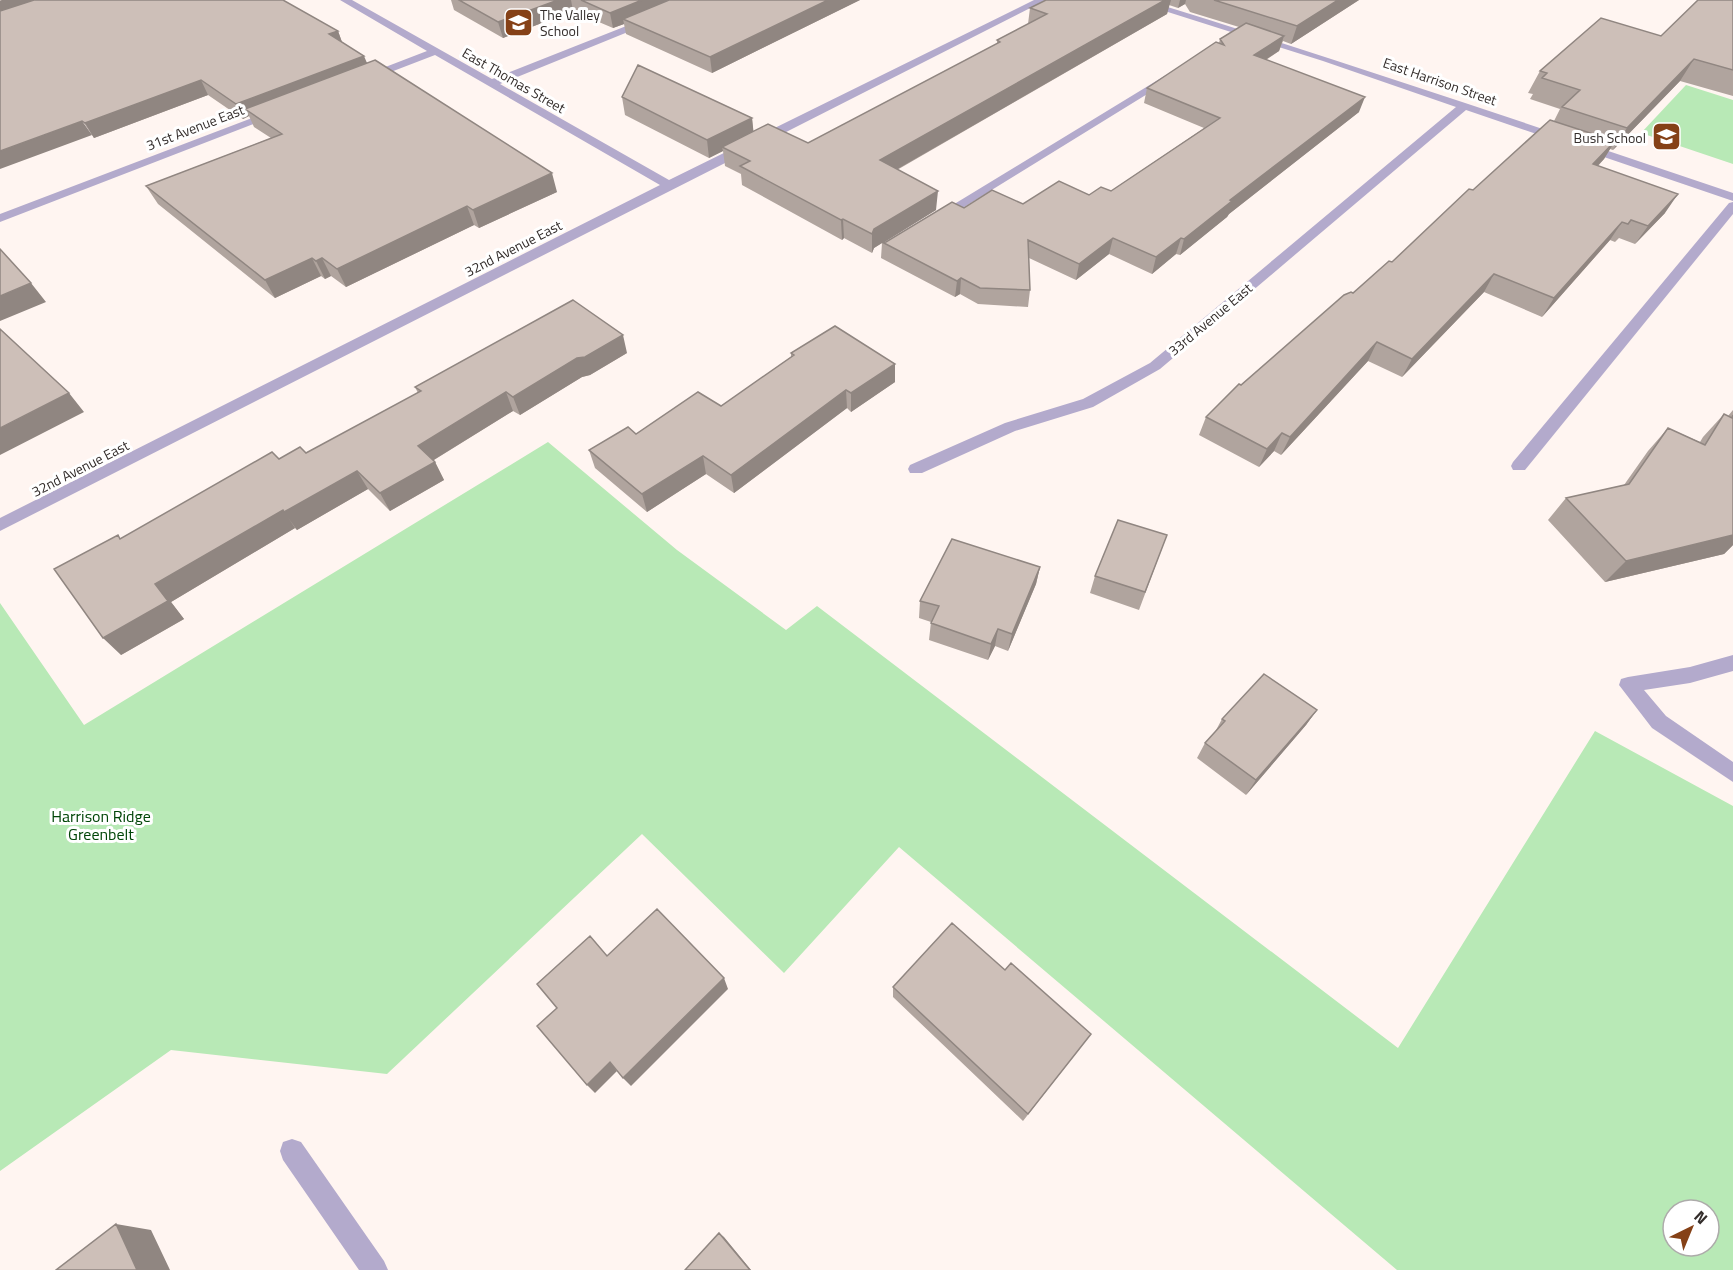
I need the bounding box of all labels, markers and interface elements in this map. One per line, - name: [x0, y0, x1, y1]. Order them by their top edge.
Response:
- place label: The Valley School: [540, 4, 600, 41]
- school or university icon: The Valley School: [503, 6, 535, 38]
- street label: East Thomas Street: [459, 42, 570, 118]
- street label: East Harrison Street: [1380, 52, 1500, 110]
- street label: 31st Avenue East: [143, 99, 247, 155]
- school or university icon: Bush School: [1651, 121, 1683, 153]
- place label: Bush School: [1574, 127, 1646, 148]
- street label: 32nd Avenue East: [461, 214, 565, 282]
- street label: 33rd Avenue East: [1163, 278, 1257, 360]
- street label: 32nd Avenue East: [28, 434, 132, 502]
- park label: Harrison Ridge Greenbelt: [51, 804, 151, 846]
- north arrow: [1661, 1198, 1721, 1258]
- text: N: [1689, 1204, 1713, 1230]

